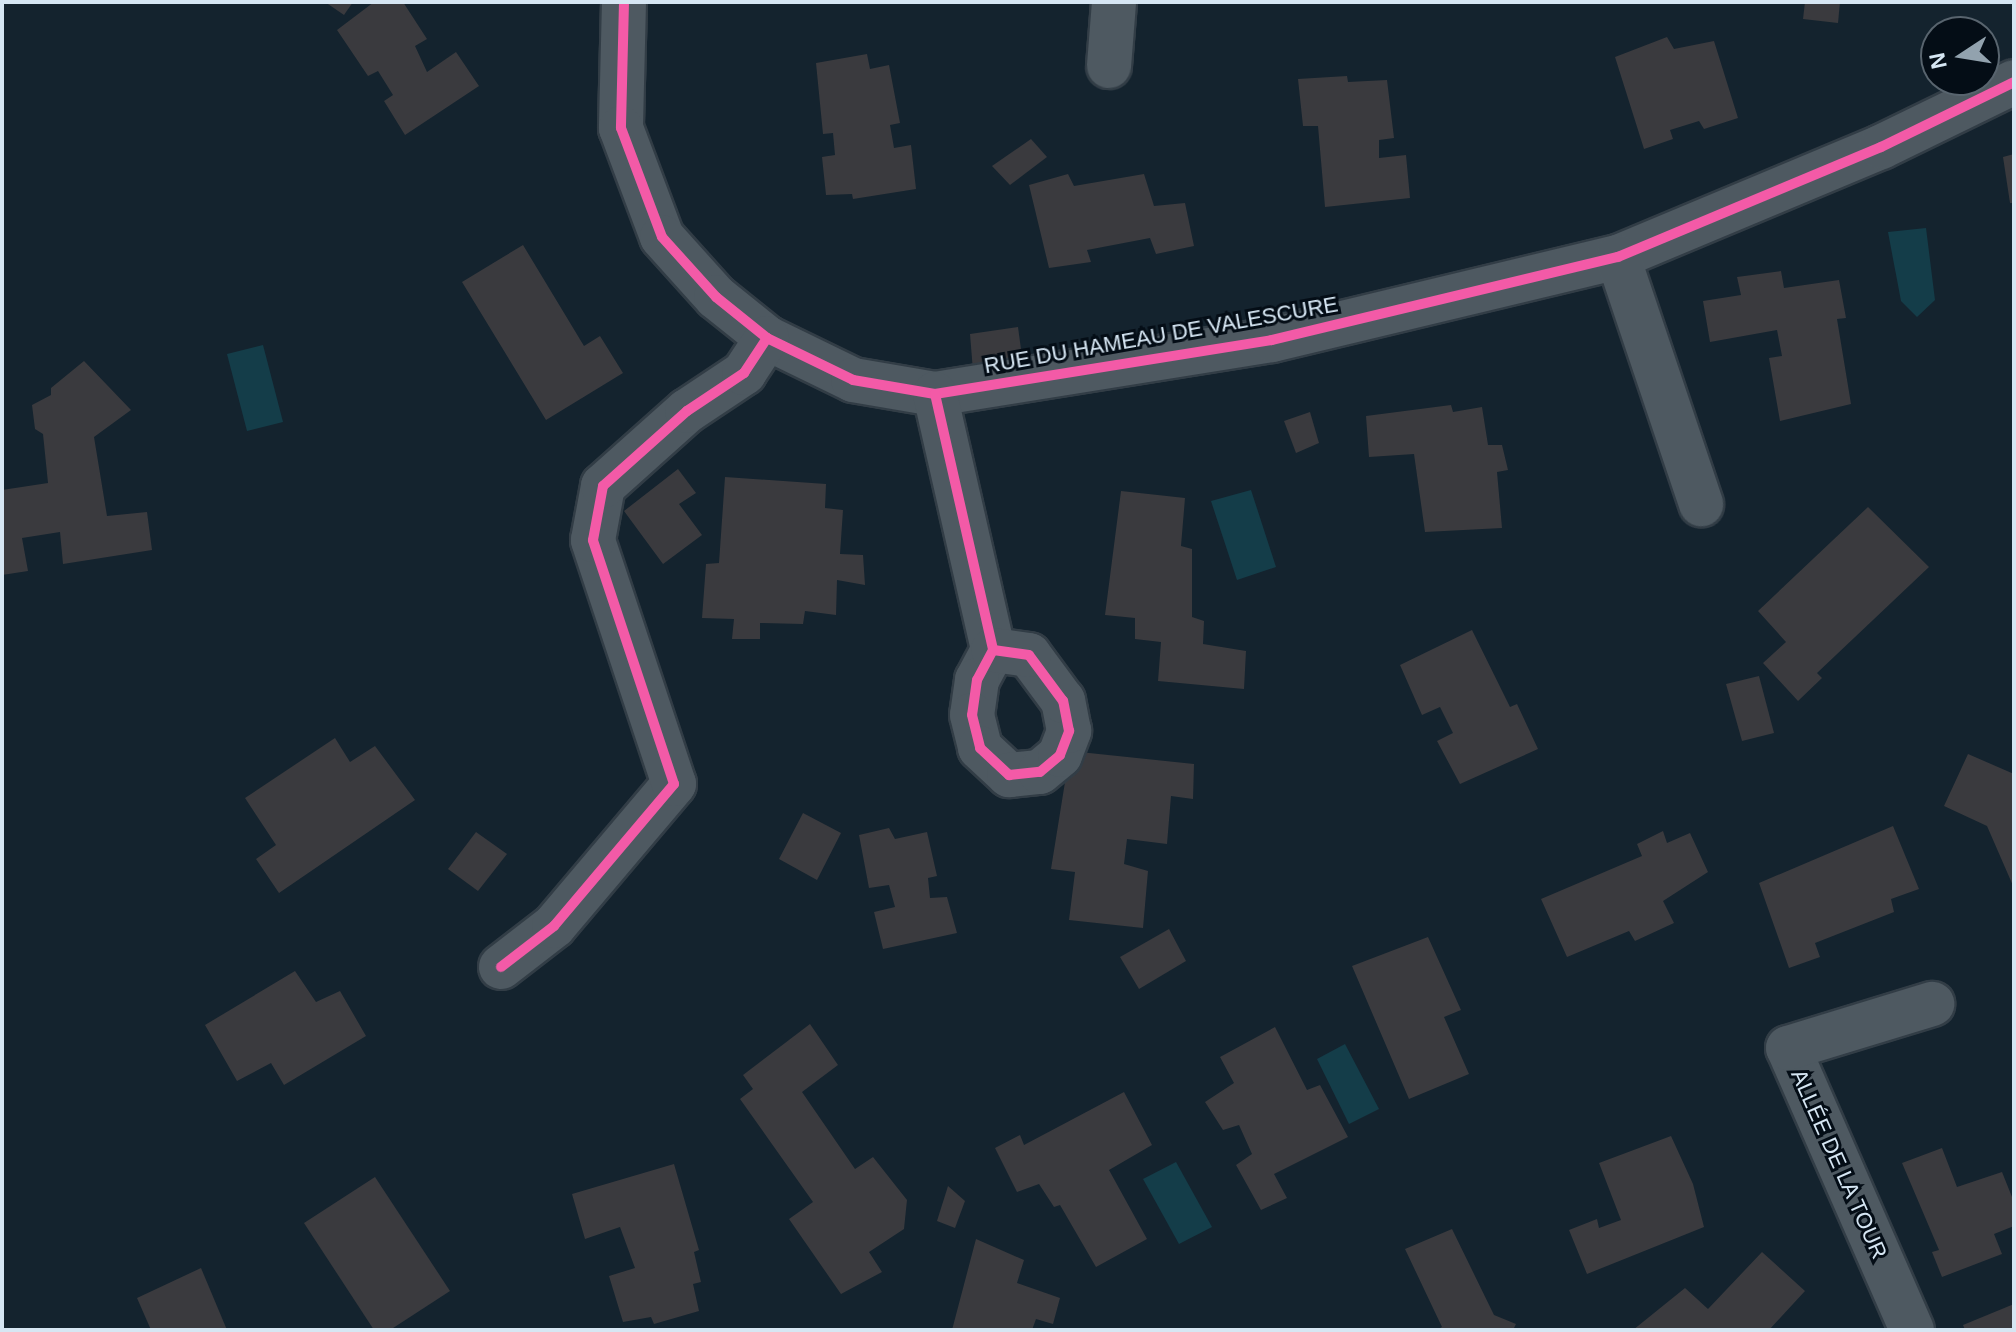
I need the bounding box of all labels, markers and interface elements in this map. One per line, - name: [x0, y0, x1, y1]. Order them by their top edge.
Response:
- north arrow: [1920, 16, 2000, 96]
- text: N: [1924, 50, 1952, 71]
- street label: RUE DU HAMEAU DE VALESCURE: [982, 291, 1340, 379]
- street label: ALLÉE DE LA TOUR: [1785, 1064, 1893, 1264]

